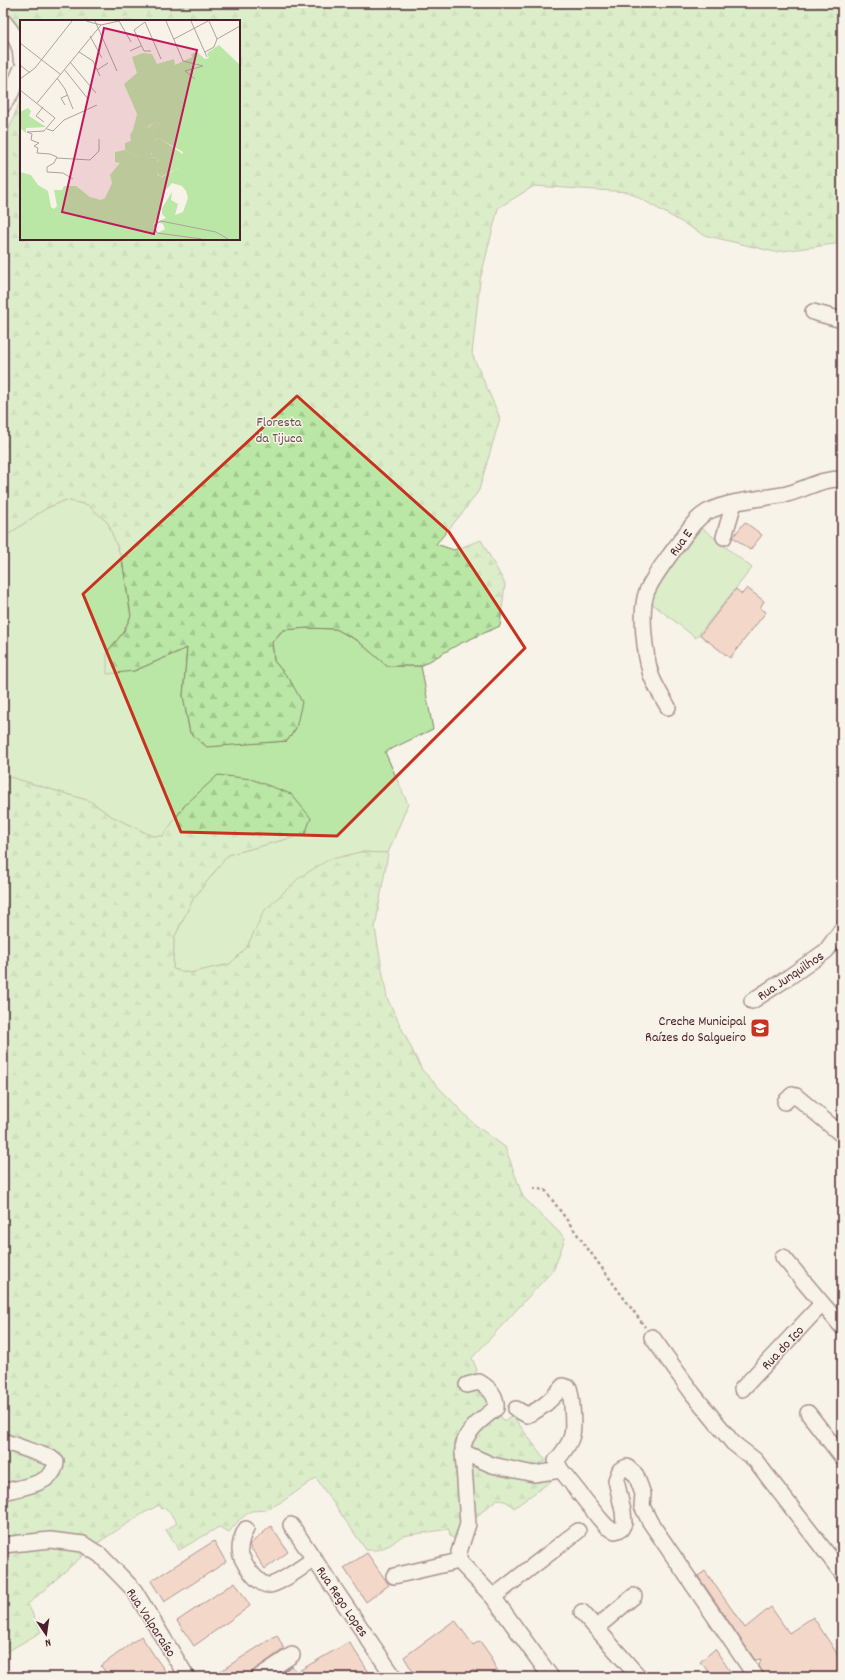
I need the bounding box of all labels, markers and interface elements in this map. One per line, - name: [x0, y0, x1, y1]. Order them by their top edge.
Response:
- inset map: [20, 20, 240, 240]
- park label: Floresta da Tijuca: [256, 413, 303, 449]
- street label: Rua E: [665, 525, 699, 561]
- street label: Rua Junquilhos: [754, 947, 829, 1006]
- place label: Creche Municipal Raízes do Salgueiro: [645, 1012, 747, 1048]
- school or university icon: Creche Municipal Raízes do Salgueiro: [749, 1017, 771, 1039]
- street label: Rua do Ico: [757, 1321, 809, 1375]
- street label: Rua Rego Lopes: [310, 1563, 373, 1642]
- street label: Rua Valparaíso: [120, 1585, 180, 1662]
- north arrow: [26, 1614, 66, 1654]
- text: N: [43, 1633, 52, 1650]

